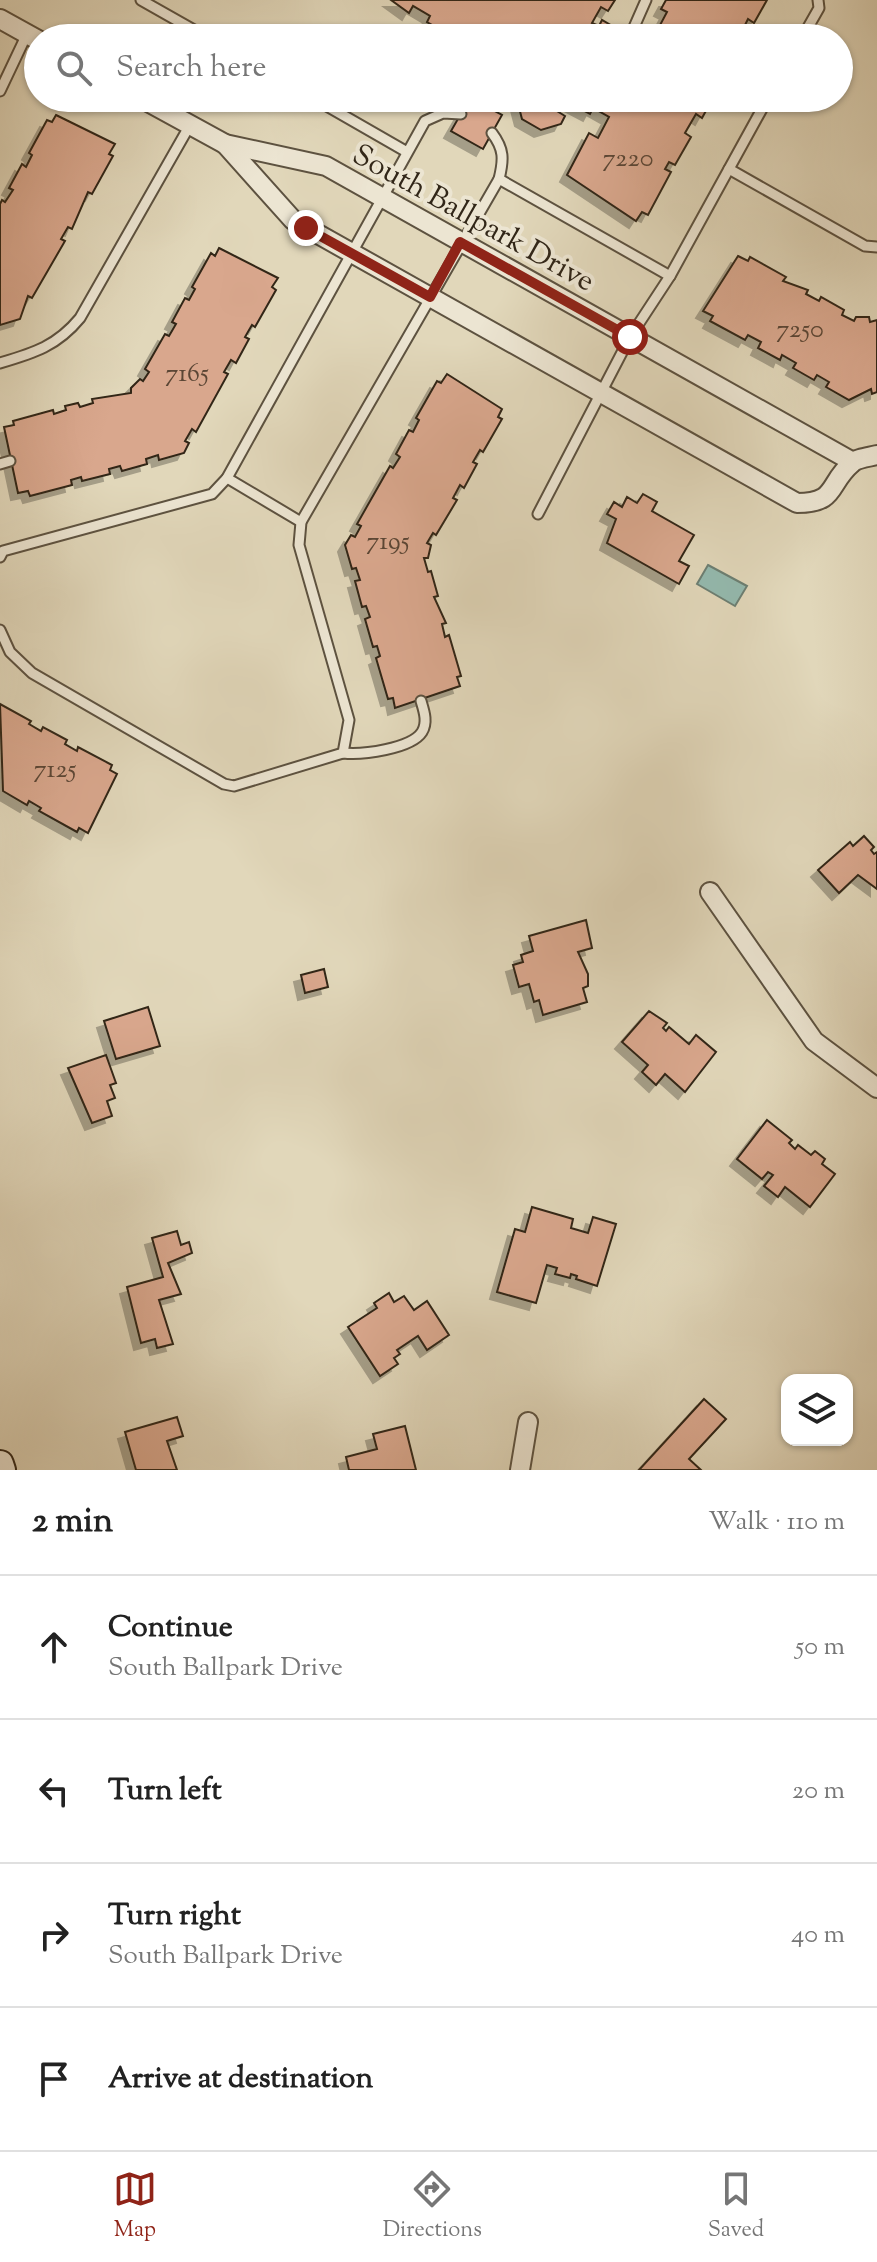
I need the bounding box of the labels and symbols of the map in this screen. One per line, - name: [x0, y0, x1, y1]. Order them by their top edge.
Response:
- street label: South Ballpark Drive: [344, 135, 602, 304]
- house number: 7220: [603, 141, 653, 178]
- route end: [288, 210, 324, 246]
- house number: 7250: [776, 312, 824, 349]
- route start: [612, 319, 648, 355]
- house number: 7165: [165, 356, 209, 393]
- house number: 7195: [366, 524, 410, 561]
- house number: 7125: [34, 752, 77, 789]

